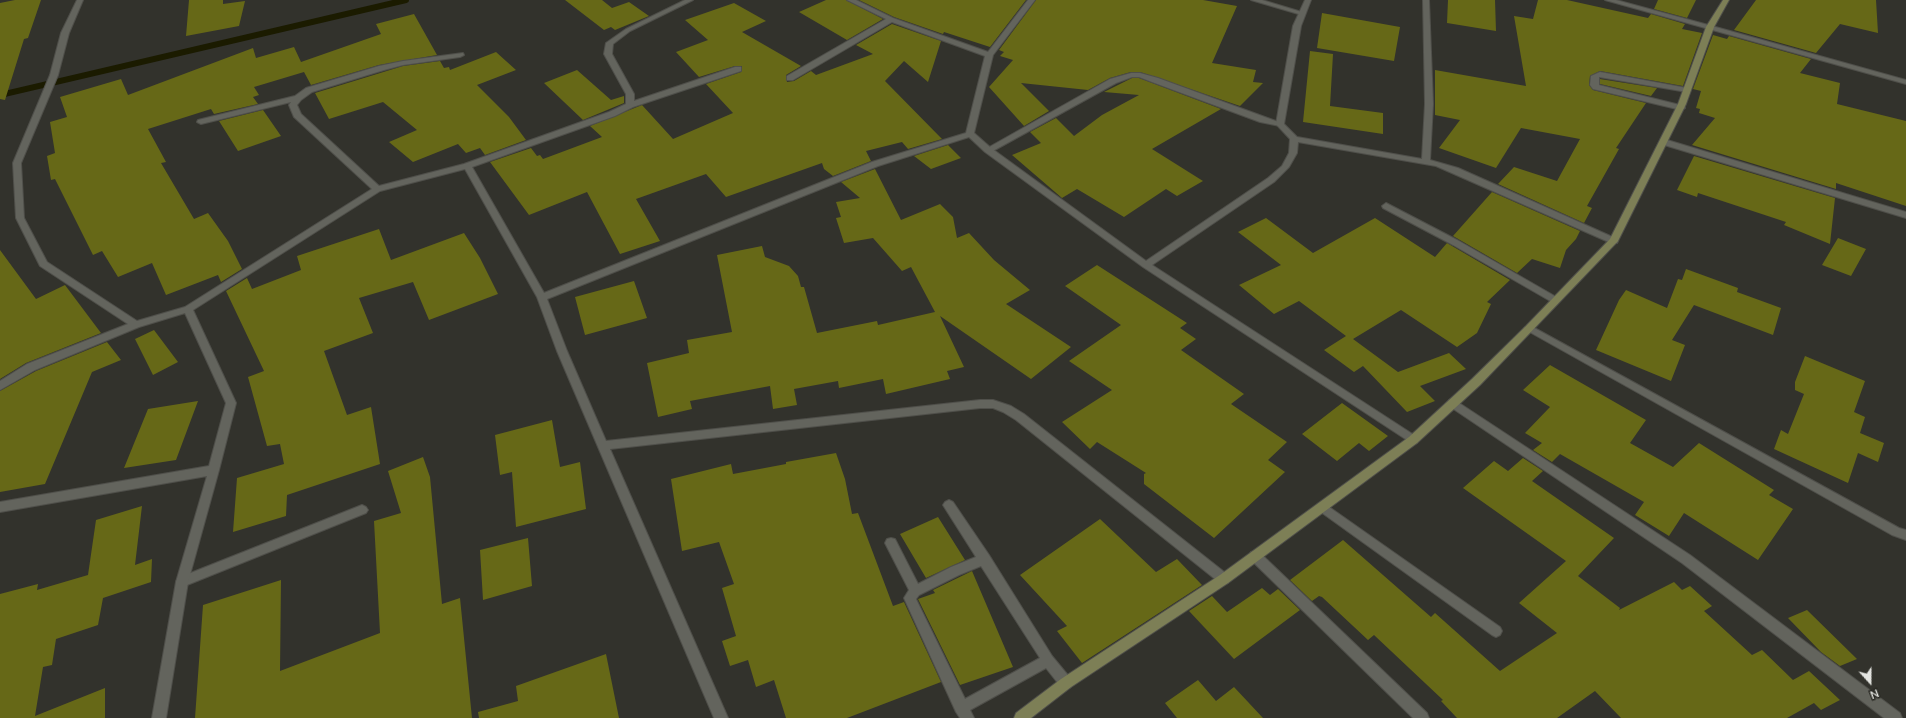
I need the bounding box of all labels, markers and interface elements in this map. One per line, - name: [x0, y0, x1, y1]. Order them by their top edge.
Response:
- north arrow: [1850, 662, 1890, 702]
- text: N: [1868, 685, 1881, 702]

